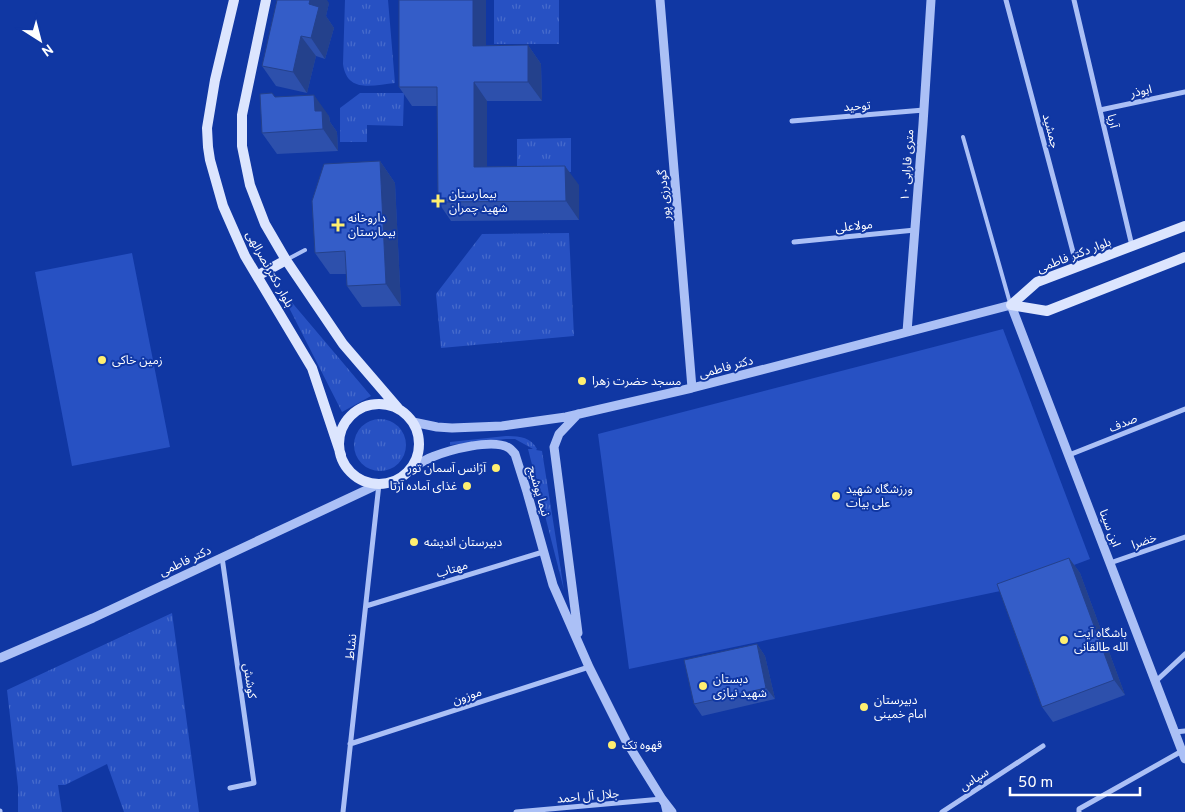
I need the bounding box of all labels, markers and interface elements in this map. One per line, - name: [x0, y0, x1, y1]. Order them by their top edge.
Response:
- north arrow: [15, 15, 65, 65]
- text: N: [38, 39, 56, 59]
- street label: ابوذر: [1128, 82, 1154, 102]
- street label: توحید: [843, 98, 872, 116]
- street label: جمشید: [1038, 112, 1062, 150]
- street label: آریا: [1103, 113, 1121, 130]
- street label: ۱۰ متری فارابی: [898, 129, 918, 202]
- street label: گودرزی پور: [655, 168, 675, 222]
- place label: بیمارستان شهید چمران: [449, 187, 508, 217]
- marker: بیمارستان شهید چمران: [431, 194, 445, 208]
- place label: داروخانه بیمارستان: [348, 211, 396, 241]
- street label: مولاعلی: [835, 217, 874, 237]
- marker: داروخانه بیمارستان: [332, 219, 344, 231]
- street label: بلوار دکتر نصرالهی: [241, 228, 297, 311]
- street label: بلوار دکتر فاطمی: [1035, 234, 1114, 277]
- place label: زمین خاکی: [112, 353, 163, 369]
- street label: دکتر فاطمی: [697, 353, 755, 383]
- marker: زمین خاکی: [96, 354, 108, 366]
- place label: مسجد حضرت زهرا: [592, 374, 681, 390]
- marker: مسجد حضرت زهرا: [576, 375, 588, 387]
- street label: صدف: [1107, 411, 1140, 437]
- place label: آژانس آسمان تور: [407, 461, 486, 477]
- marker: آژانس آسمان تور: [490, 462, 502, 474]
- street label: نیما یوشیج: [523, 464, 553, 518]
- place label: غذای آماده آرتا: [390, 479, 457, 495]
- marker: غذای آماده آرتا: [461, 480, 473, 492]
- place label: ورزشگاه شهید علی بیات: [846, 482, 913, 512]
- marker: ورزشگاه شهید علی بیات: [830, 490, 842, 502]
- street label: ابن سینا: [1095, 507, 1124, 550]
- street label: خضرا: [1130, 530, 1159, 554]
- place label: دبیرستان اندیشه: [424, 535, 503, 551]
- marker: دبیرستان اندیشه: [408, 536, 420, 548]
- street label: دکتر فاطمی: [157, 543, 214, 581]
- street label: مهتاب: [435, 558, 470, 582]
- place label: باشگاه آیت الله طالقانی: [1074, 626, 1129, 656]
- street label: نشاط: [343, 633, 361, 661]
- marker: باشگاه آیت الله طالقانی: [1058, 634, 1070, 646]
- street label: کوشش: [239, 663, 260, 701]
- place label: دبستان شهید نیازی: [713, 672, 767, 702]
- marker: دبستان شهید نیازی: [697, 680, 709, 692]
- street label: موزون: [451, 685, 484, 709]
- place label: دبیرستان امام خمینی: [874, 693, 927, 723]
- marker: دبیرستان امام خمینی: [858, 701, 870, 713]
- place label: قهوه تک: [622, 738, 662, 754]
- marker: قهوه تک: [606, 739, 618, 751]
- street label: سپاس: [957, 764, 992, 795]
- scale bar: [1010, 764, 1140, 796]
- text: 50 m: [1018, 774, 1053, 793]
- street label: جلال آل احمد: [556, 786, 620, 808]

